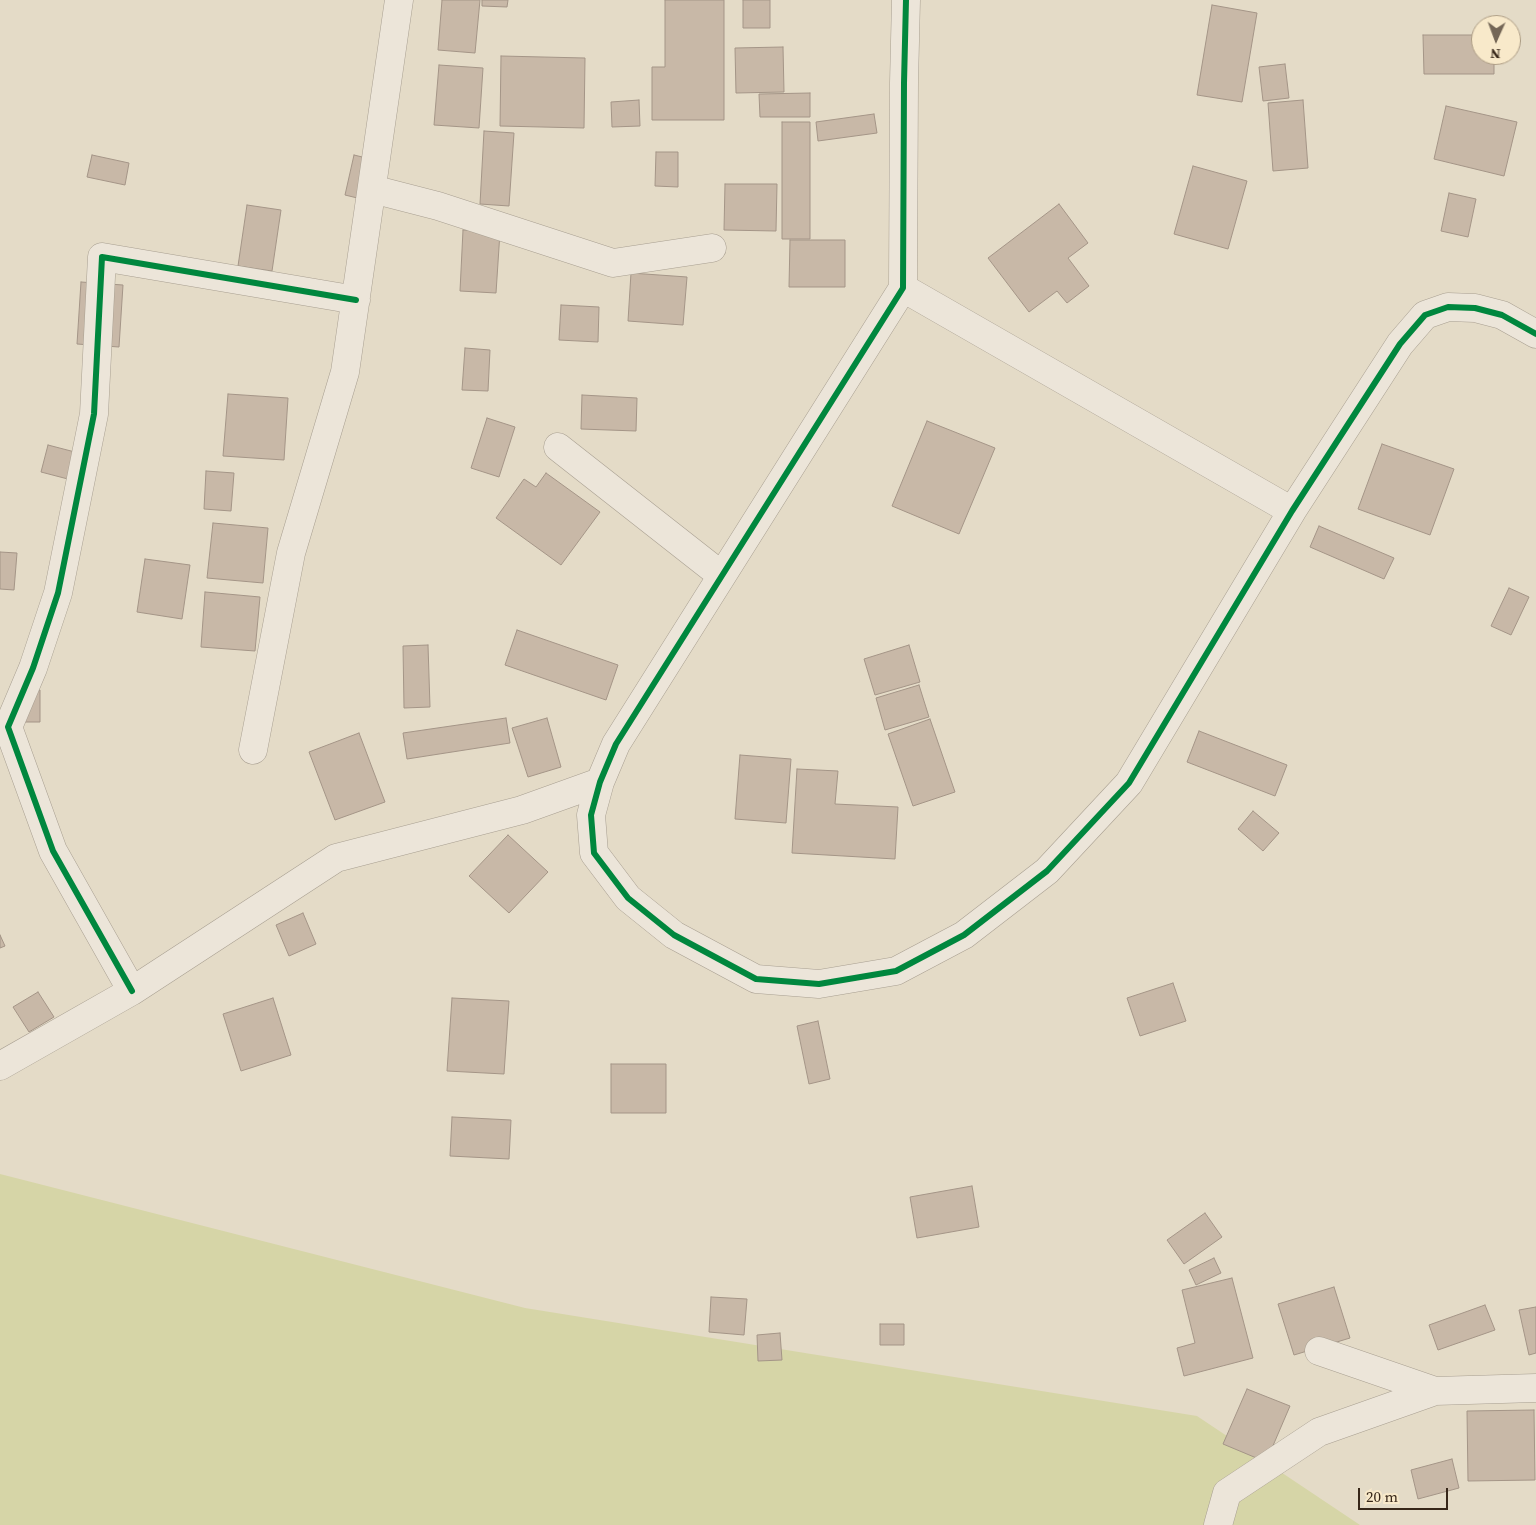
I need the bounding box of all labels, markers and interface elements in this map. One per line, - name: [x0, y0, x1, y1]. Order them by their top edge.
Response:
- north arrow: [1471, 15, 1521, 65]
- text: N: [1490, 44, 1501, 64]
- scale bar: [1361, 1478, 1451, 1510]
- text: 20 m: [1366, 1486, 1398, 1507]

